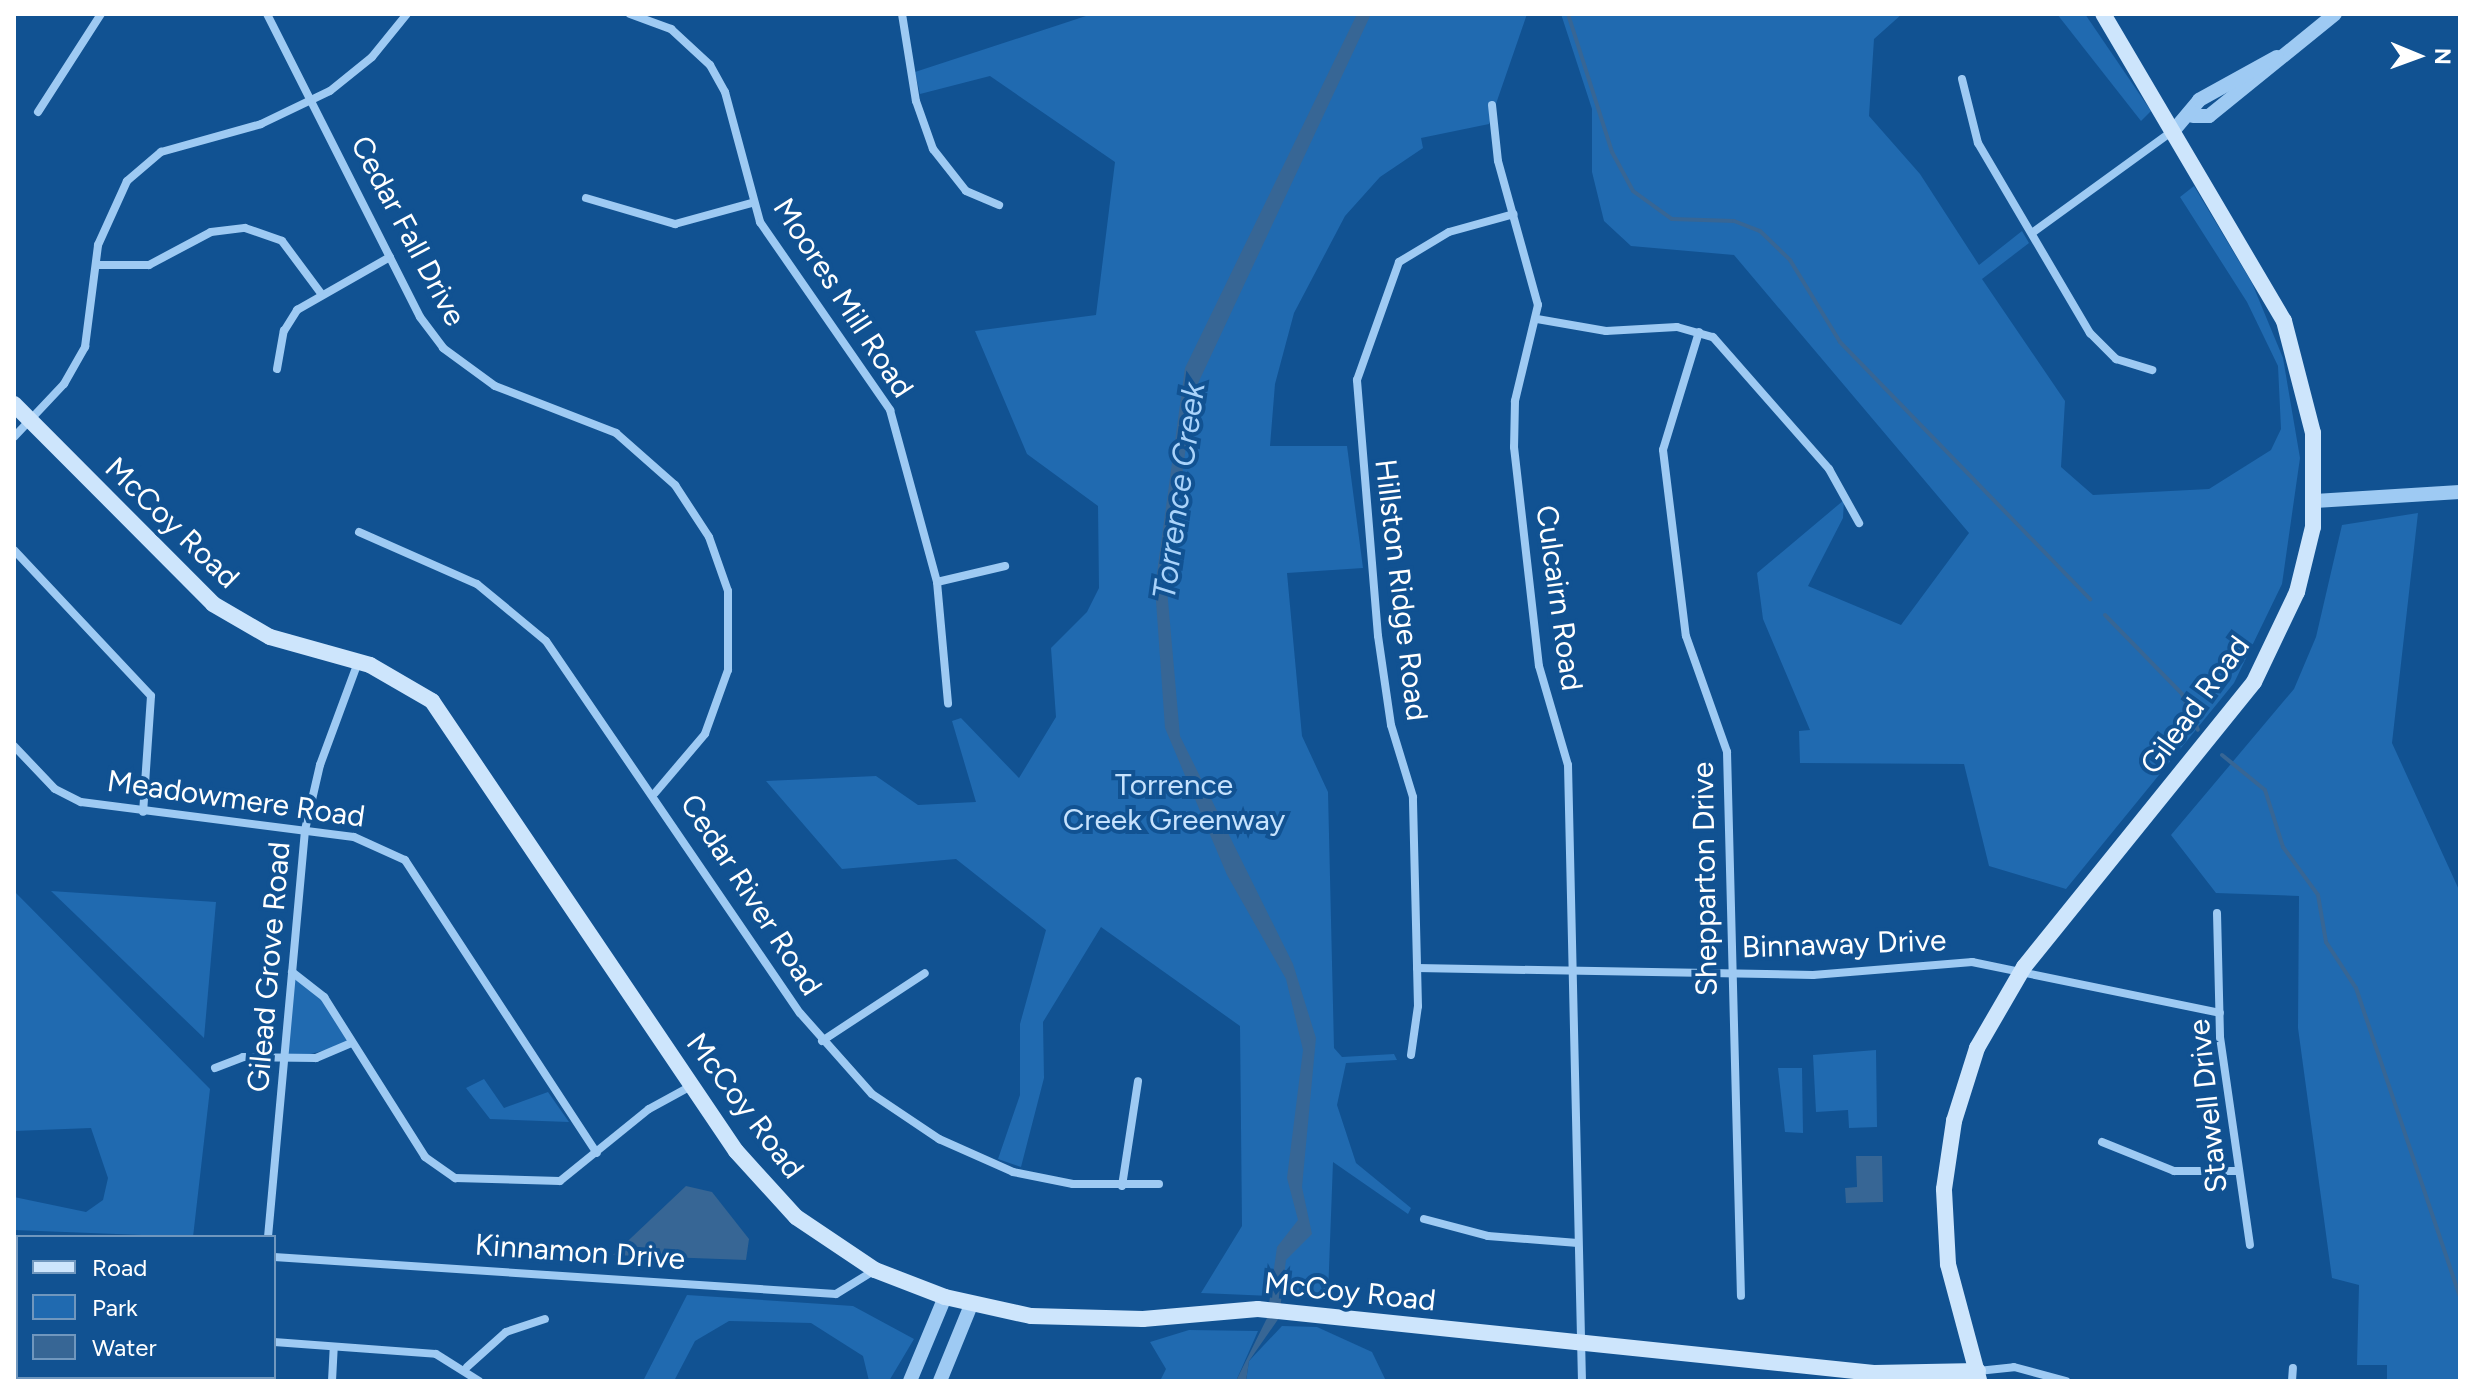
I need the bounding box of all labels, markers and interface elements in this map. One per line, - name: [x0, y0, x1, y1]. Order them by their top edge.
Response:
- north arrow: [2378, 16, 2458, 96]
- text: N: [2429, 48, 2456, 65]
- street label: Cedar Fall Drive: [343, 130, 473, 332]
- street label: Moores Mill Road: [765, 192, 921, 404]
- water label: Torrence Creek: [1145, 380, 1213, 602]
- street label: McCoy Road: [97, 450, 247, 596]
- street label: Hillston Ridge Road: [1367, 457, 1435, 723]
- street label: Culcairn Road: [1528, 503, 1590, 693]
- street label: Gilead Road: [2133, 629, 2257, 781]
- street label: Shepparton Drive: [1685, 761, 1725, 997]
- street label: Meadowmere Road: [105, 763, 367, 835]
- park label: Torrence Creek Greenway: [1063, 767, 1285, 838]
- street label: Cedar River Road: [673, 788, 829, 1002]
- street label: Gilead Grove Road: [240, 840, 298, 1094]
- street label: Binnaway Drive: [1741, 922, 1947, 966]
- street label: Stawell Drive: [2181, 1017, 2235, 1195]
- street label: McCoy Road: [679, 1026, 811, 1186]
- street label: Kinnamon Drive: [474, 1227, 686, 1277]
- legend: [16, 1235, 276, 1379]
- text: Road: [92, 1253, 147, 1282]
- street label: McCoy Road: [1262, 1265, 1438, 1319]
- text: Park: [92, 1293, 138, 1322]
- text: Water: [92, 1333, 157, 1362]

